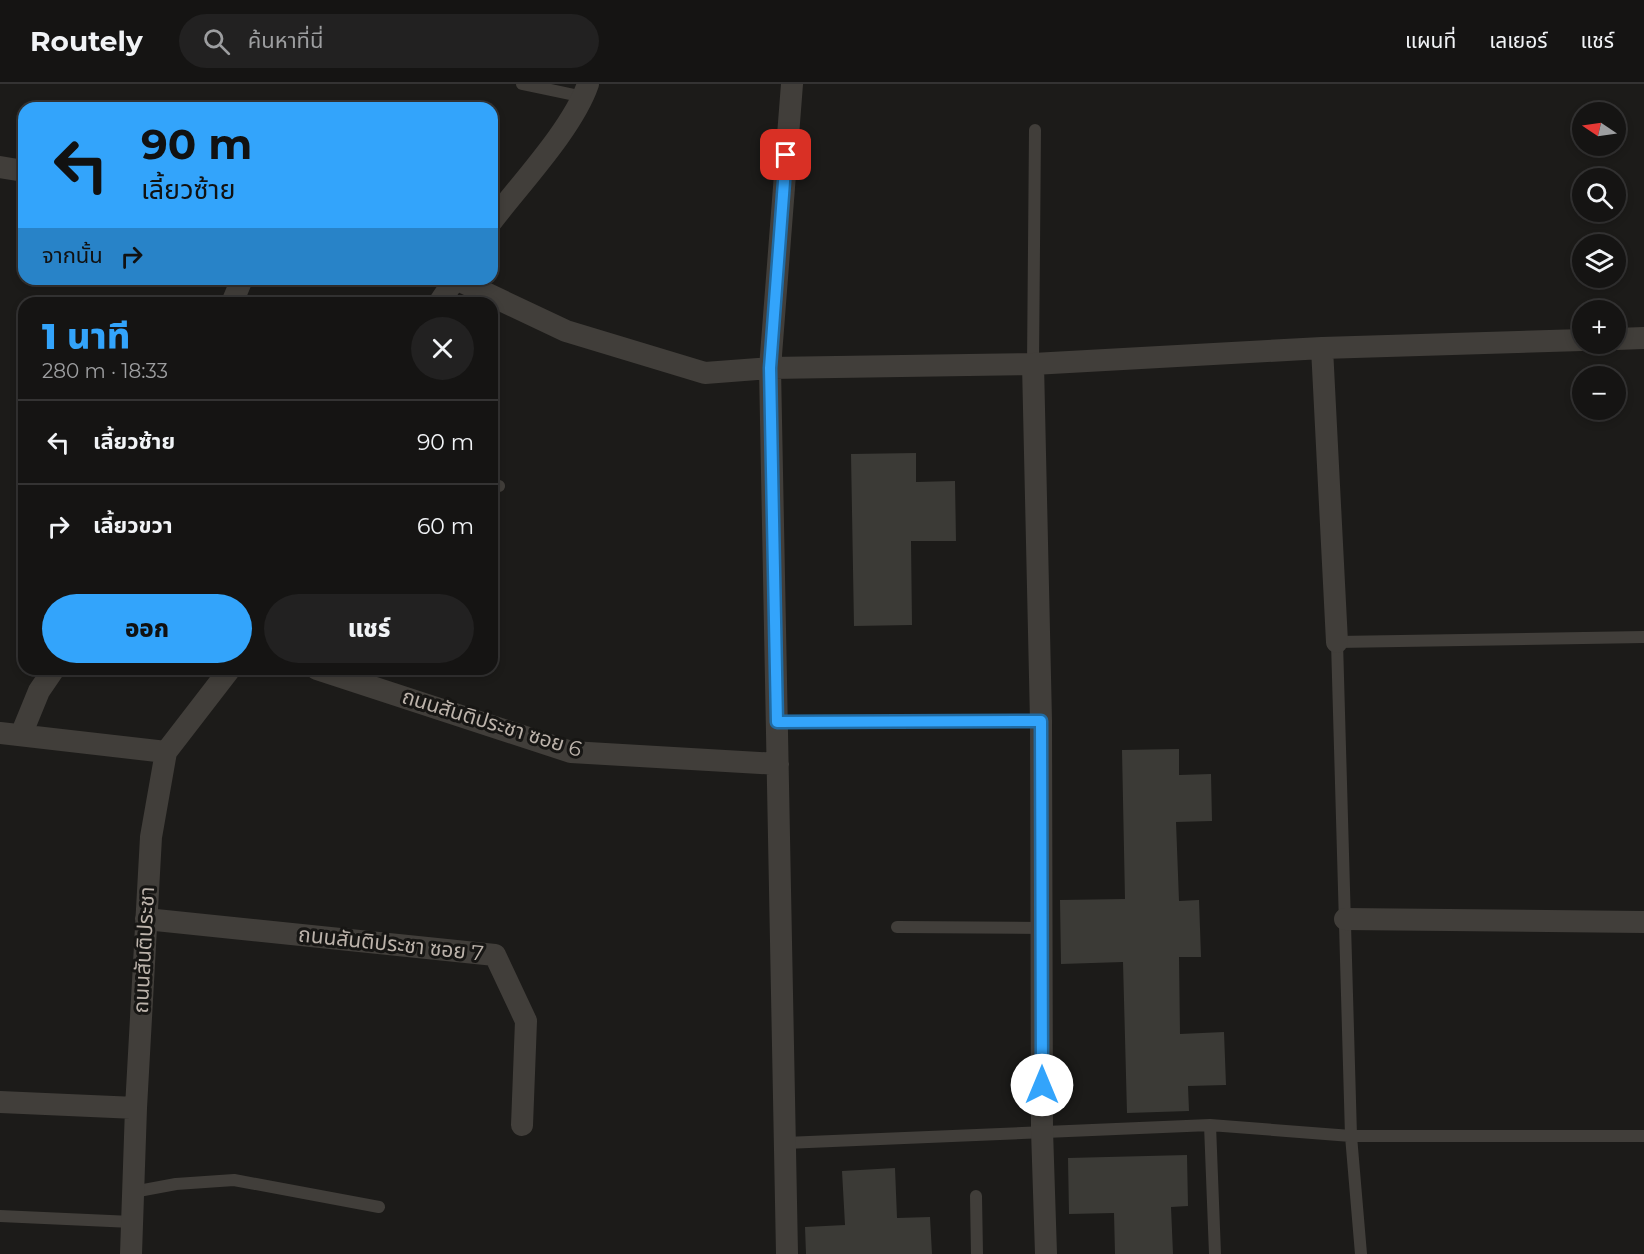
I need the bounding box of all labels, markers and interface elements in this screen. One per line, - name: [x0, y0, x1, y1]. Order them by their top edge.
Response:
- search box: [179, 14, 599, 68]
- text: Routely: [30, 24, 143, 58]
- icon: search: [200, 25, 233, 58]
- text: ค้นหาที่นี่: [248, 27, 323, 54]
- text: แผนที่: [1405, 28, 1456, 53]
- text: เลเยอร์: [1489, 28, 1548, 53]
- text: แชร์: [1581, 28, 1614, 53]
- north arrow: [1572, 102, 1626, 156]
- map controls: [1572, 102, 1626, 420]
- text: 90 m: [141, 118, 252, 170]
- icon: left: [42, 126, 120, 204]
- pin: [760, 129, 811, 180]
- icon: arrive: [769, 138, 802, 171]
- button: search: [1572, 168, 1626, 222]
- text: เลี้ยวซ้าย: [141, 173, 235, 206]
- button: layers: [1572, 234, 1626, 288]
- icon: right: [115, 240, 148, 273]
- text: จากนั้น: [42, 242, 103, 269]
- button: +: [1572, 300, 1626, 354]
- text: 1 นาที: [42, 314, 130, 358]
- button: close: [411, 317, 474, 380]
- text: 280 m · 18:33: [42, 359, 168, 383]
- button: −: [1572, 366, 1626, 420]
- icon: left: [42, 426, 75, 459]
- text: เลี้ยวซ้าย: [93, 428, 175, 455]
- text: 90 m: [417, 429, 474, 456]
- icon: right: [42, 510, 75, 543]
- text: เลี้ยวขวา: [93, 512, 173, 539]
- text: 60 m: [417, 513, 474, 540]
- button: ออก: [42, 594, 252, 663]
- button: แชร์: [264, 594, 474, 663]
- street label: ถนนสันติประชา ซอย 6: [399, 683, 585, 762]
- street label: ถนนสันติประชา: [128, 886, 159, 1014]
- street label: ถนนสันติประชา ซอย 7: [297, 921, 485, 966]
- position arrow: [1010, 1053, 1074, 1117]

